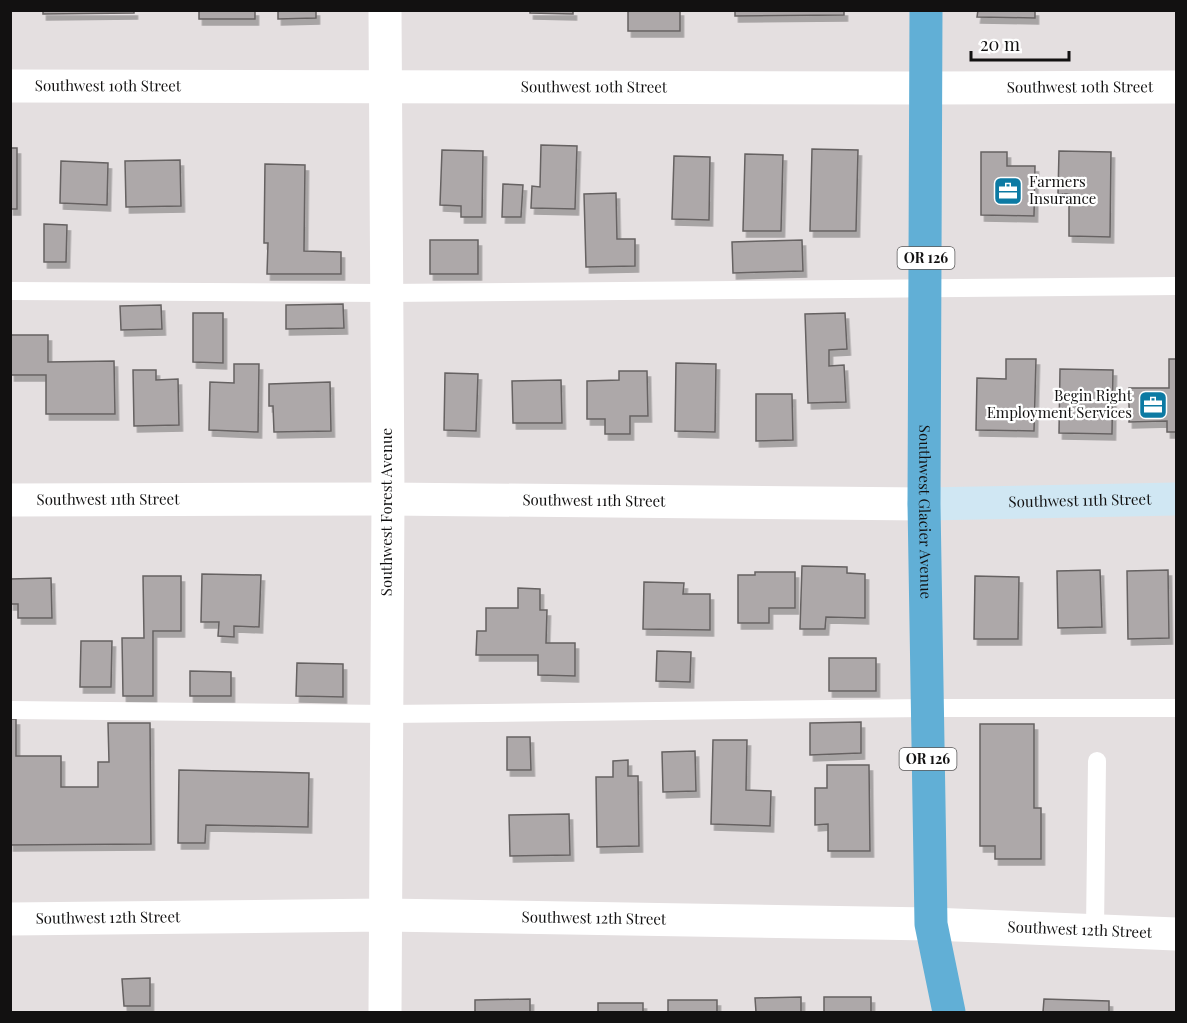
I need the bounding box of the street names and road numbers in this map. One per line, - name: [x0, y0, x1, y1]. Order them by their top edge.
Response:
- street label: Southwest 10th Street: [35, 75, 182, 95]
- street label: Southwest 10th Street: [521, 76, 668, 96]
- street label: Southwest 10th Street: [1007, 76, 1154, 97]
- road number: OR 126: [898, 247, 954, 269]
- street label: Southwest Glacier Avenue: [915, 425, 937, 599]
- street label: Southwest Forest Avenue: [376, 428, 396, 596]
- street label: Southwest 11th Street: [1008, 488, 1152, 511]
- street label: Southwest 11th Street: [37, 489, 180, 509]
- street label: Southwest 11th Street: [522, 489, 666, 511]
- road number: OR 126: [900, 748, 956, 770]
- street label: Southwest 12th Street: [36, 906, 181, 928]
- street label: Southwest 12th Street: [522, 906, 667, 929]
- street label: Southwest 12th Street: [1007, 916, 1153, 942]

